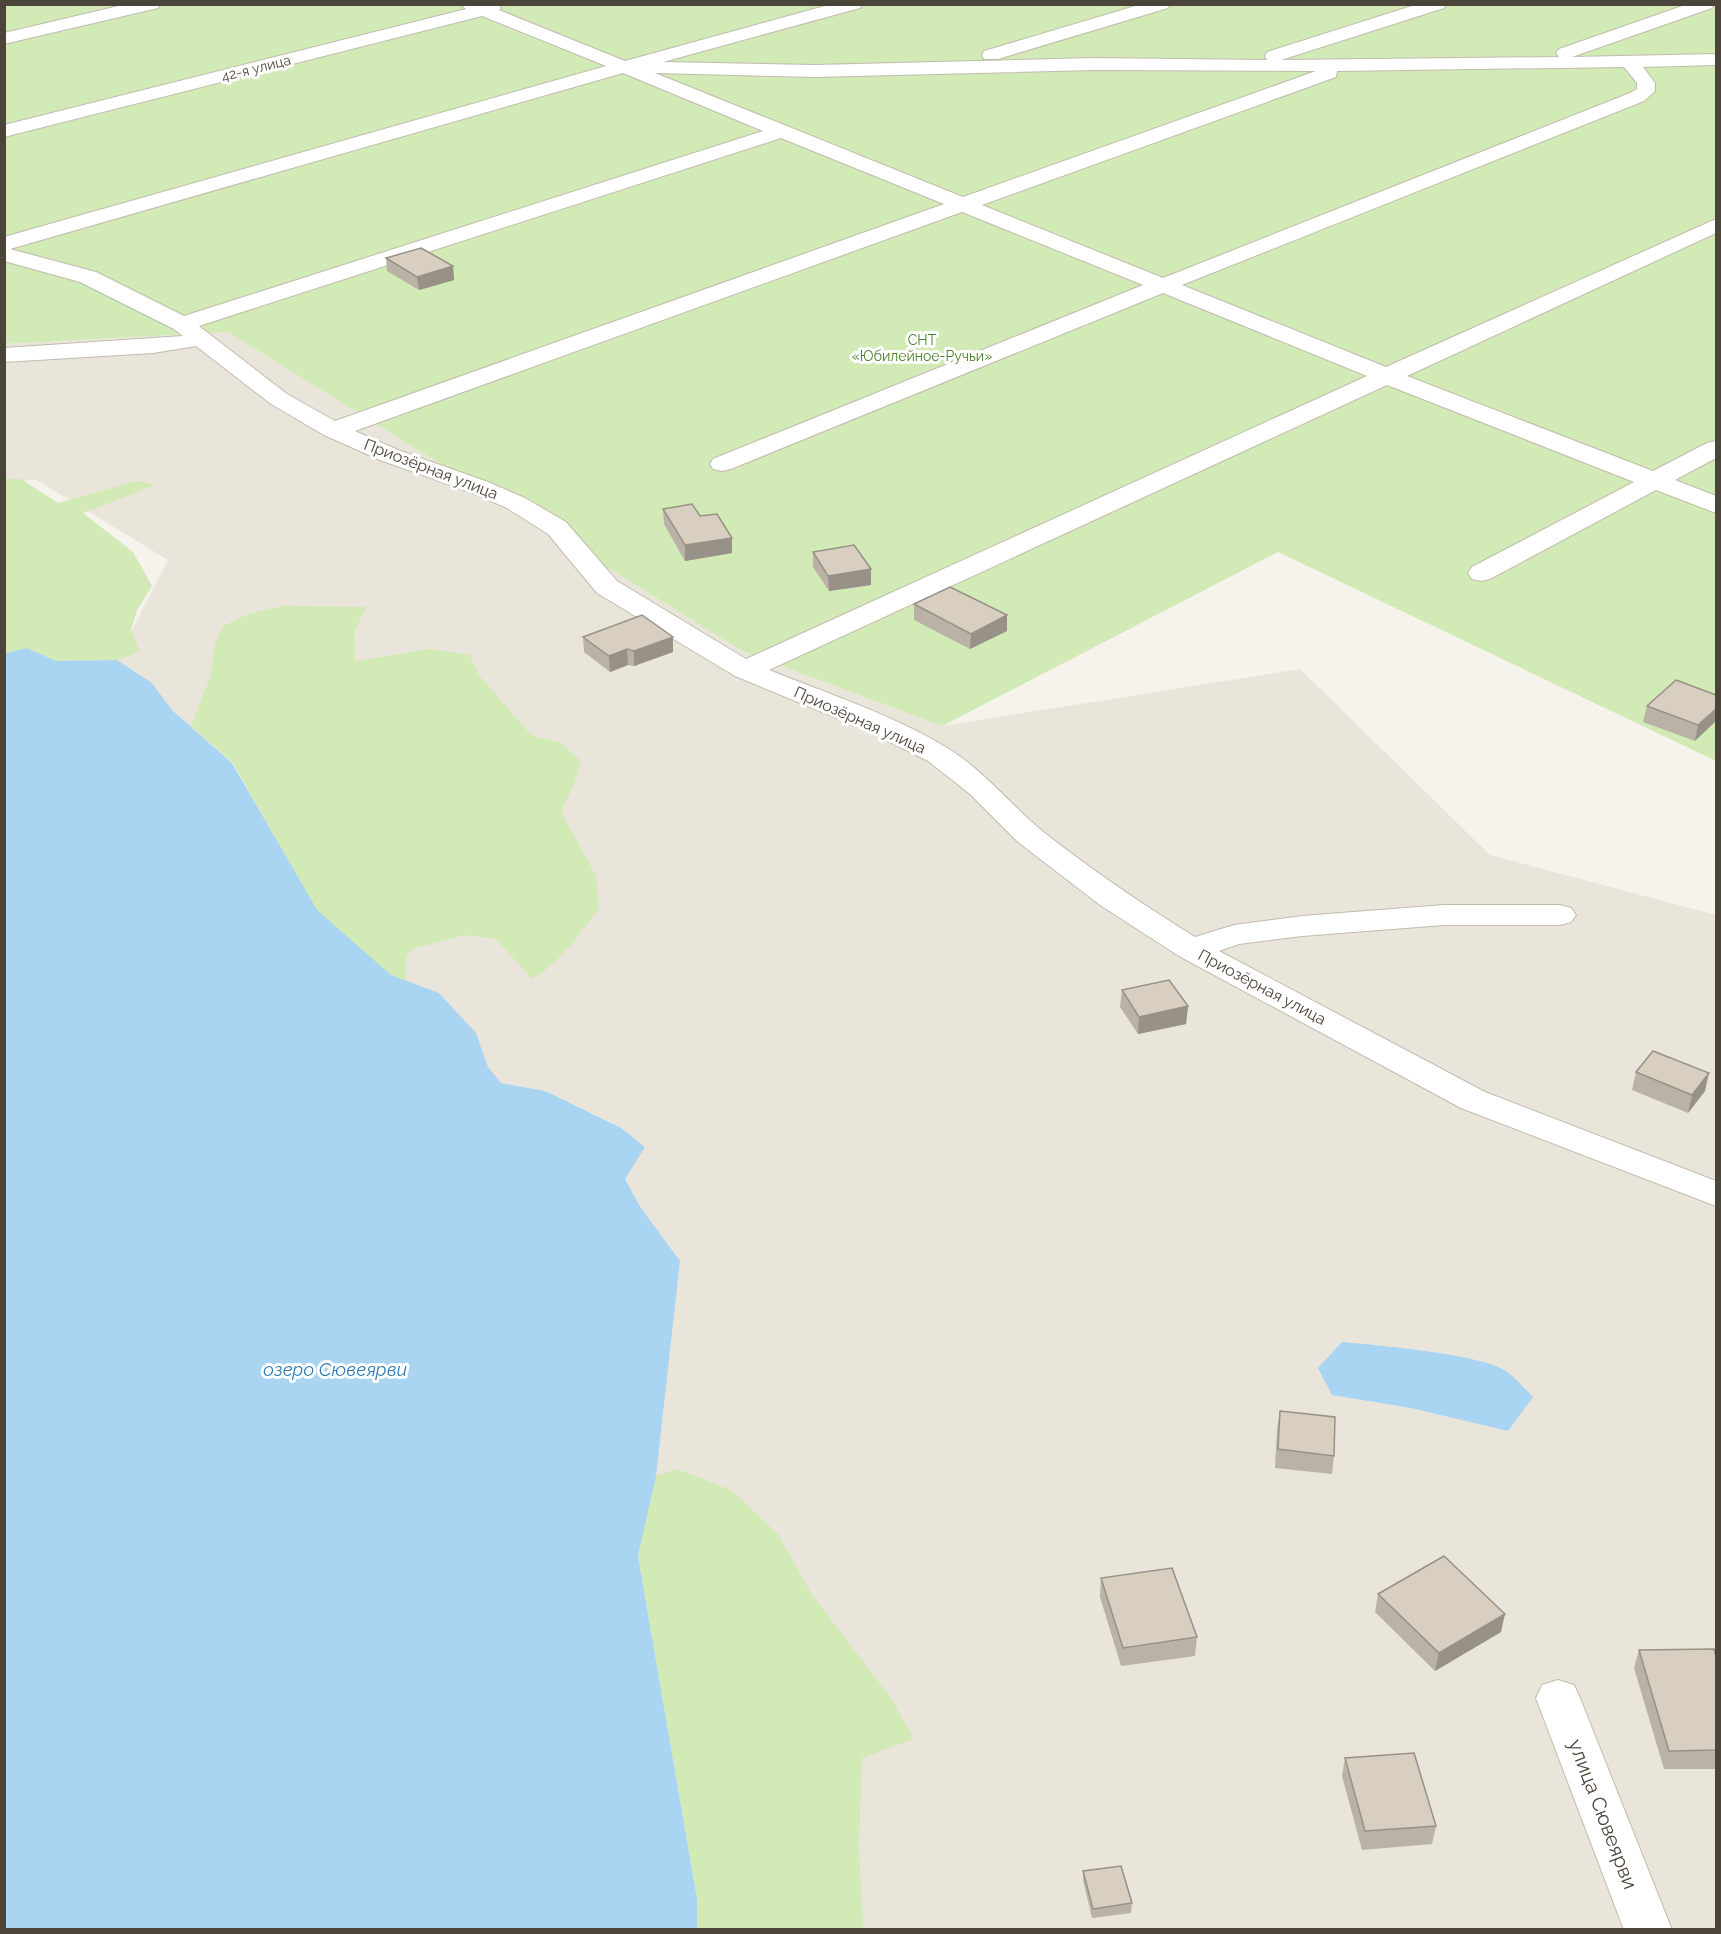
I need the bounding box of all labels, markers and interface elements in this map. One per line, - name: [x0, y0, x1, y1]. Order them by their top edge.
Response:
- street label: 42-я улица: [220, 52, 292, 84]
- park label: СНТ «Юбилейное-Ручьи»: [852, 332, 992, 364]
- street label: Приозёрная улица: [361, 435, 501, 503]
- street label: Приозёрная улица: [791, 682, 929, 758]
- street label: Приозёрная улица: [1195, 945, 1329, 1029]
- water label: озеро Сювеярви: [263, 1359, 407, 1380]
- street label: улица Сювеярви: [1563, 1736, 1643, 1892]

